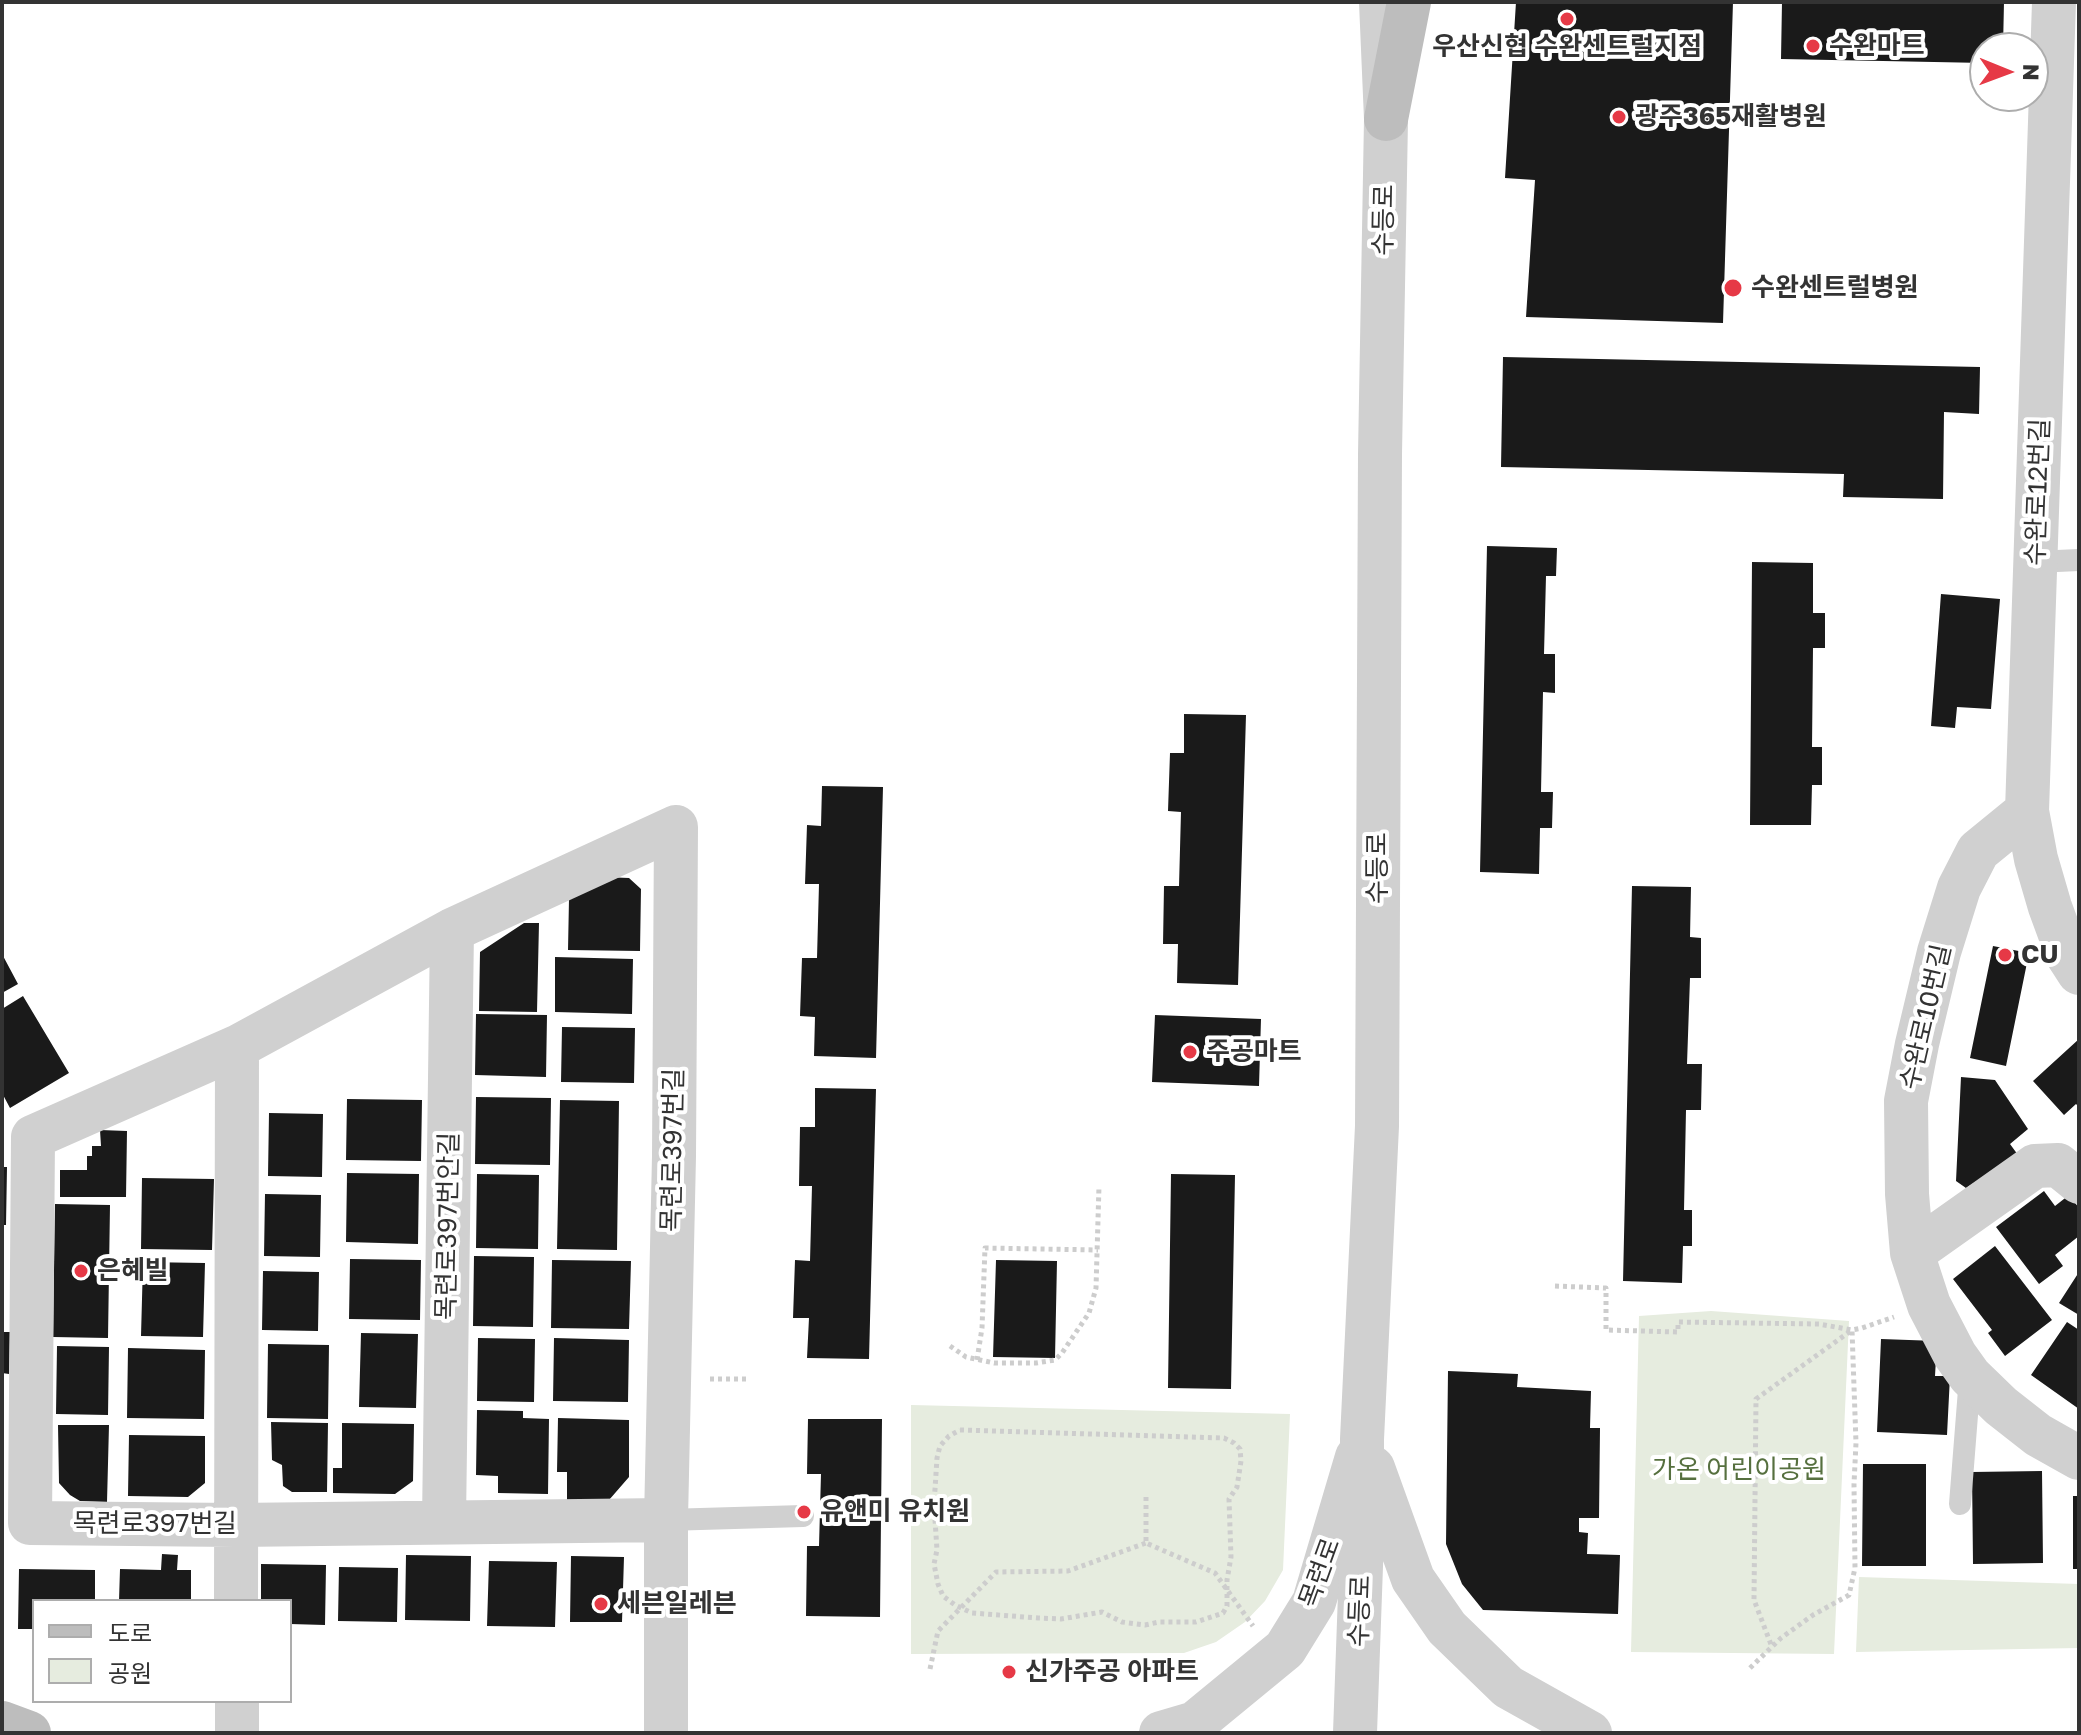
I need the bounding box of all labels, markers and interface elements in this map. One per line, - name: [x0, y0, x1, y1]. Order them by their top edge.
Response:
- marker: 우산신협 수완센트럴지점: [1558, 10, 1576, 28]
- place label: 수완마트: [1829, 30, 1925, 62]
- place label: 우산신협 수완센트럴지점: [1432, 31, 1702, 63]
- north arrow: [1969, 32, 2049, 112]
- marker: 수완마트: [1804, 37, 1822, 55]
- text: N: [2018, 64, 2045, 81]
- place label: 광주365재활병원: [1635, 101, 1827, 133]
- marker: 광주365재활병원: [1610, 108, 1628, 126]
- street label: 수등로: [1368, 184, 1400, 256]
- place label: 수완센트럴병원: [1751, 272, 1918, 304]
- marker: 수완센트럴병원: [1722, 277, 1744, 299]
- street label: 수완로12번길: [2020, 418, 2056, 566]
- street label: 수등로: [1362, 832, 1394, 904]
- place label: CU: [2021, 939, 2058, 971]
- street label: 수완로10번길: [1894, 941, 1958, 1093]
- marker: CU: [1996, 946, 2014, 964]
- place label: 주공마트: [1206, 1036, 1302, 1068]
- marker: 주공마트: [1181, 1043, 1199, 1061]
- street label: 목련로397번길: [656, 1068, 690, 1232]
- street label: 목련로397번안길: [431, 1132, 465, 1320]
- place label: 은혜빌: [97, 1255, 169, 1287]
- marker: 은혜빌: [72, 1262, 90, 1280]
- park label: 가온 어린이공원: [1652, 1454, 1826, 1486]
- place label: 유앤미 유치원: [820, 1496, 970, 1528]
- marker: 유앤미 유치원: [795, 1503, 813, 1521]
- street label: 목련로397번길: [73, 1508, 237, 1540]
- street label: 목련로: [1293, 1534, 1347, 1612]
- street label: 수등로: [1343, 1575, 1377, 1647]
- place label: 세븐일레븐: [617, 1588, 737, 1620]
- marker: 세븐일레븐: [592, 1595, 610, 1613]
- legend: [32, 1599, 292, 1703]
- text: 도로: [108, 1618, 152, 1647]
- place label: 신가주공 아파트: [1025, 1656, 1199, 1688]
- text: 공원: [108, 1658, 152, 1687]
- marker: 신가주공 아파트: [1000, 1663, 1018, 1681]

